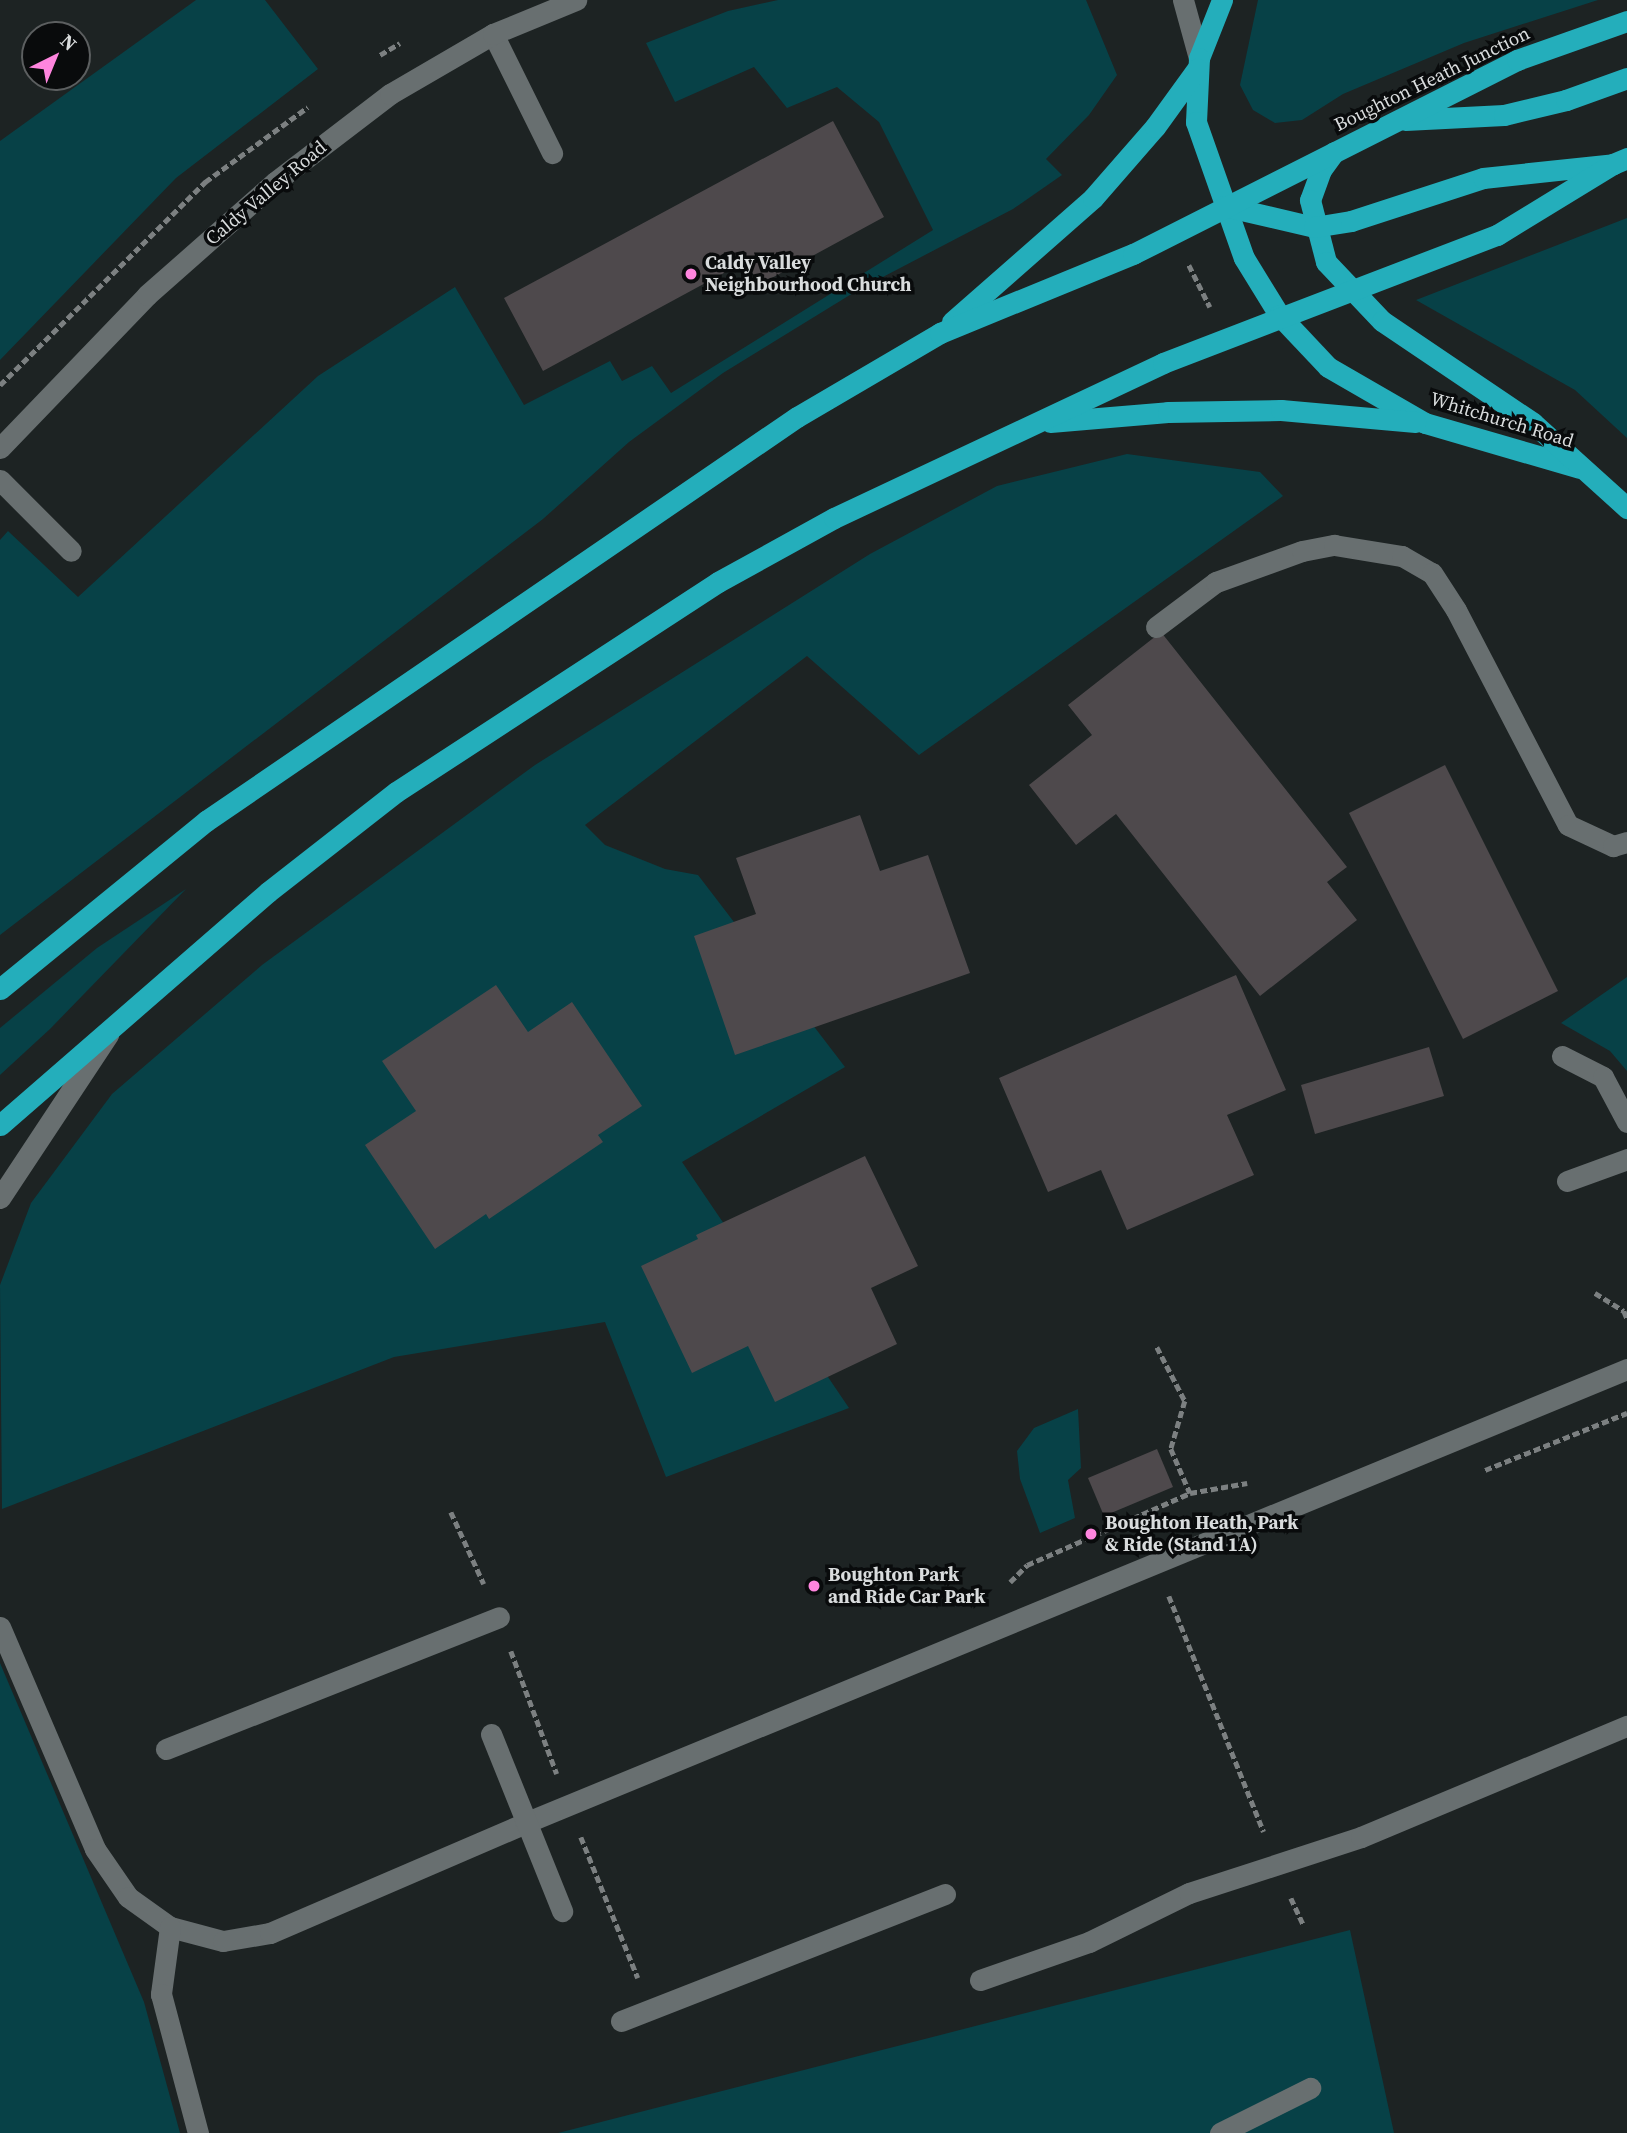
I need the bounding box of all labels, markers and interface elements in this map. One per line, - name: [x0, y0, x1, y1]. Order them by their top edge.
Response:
- north arrow: [21, 21, 91, 91]
- street label: Boughton Heath Junction: [1331, 22, 1533, 136]
- text: N: [55, 28, 83, 56]
- street label: Caldy Valley Road: [201, 136, 331, 250]
- place label: Caldy Valley Neighbourhood Church: [705, 252, 912, 296]
- marker: Caldy Valley Neighbourhood Church: [683, 266, 699, 282]
- street label: Whitchurch Road: [1428, 387, 1576, 453]
- place label: Boughton Heath, Park & Ride (Stand 1A): [1105, 1512, 1298, 1556]
- marker: Boughton Heath, Park & Ride (Stand 1A): [1083, 1526, 1099, 1542]
- place label: Boughton Park and Ride Car Park: [828, 1564, 985, 1608]
- marker: Boughton Park and Ride Car Park: [806, 1578, 822, 1594]

